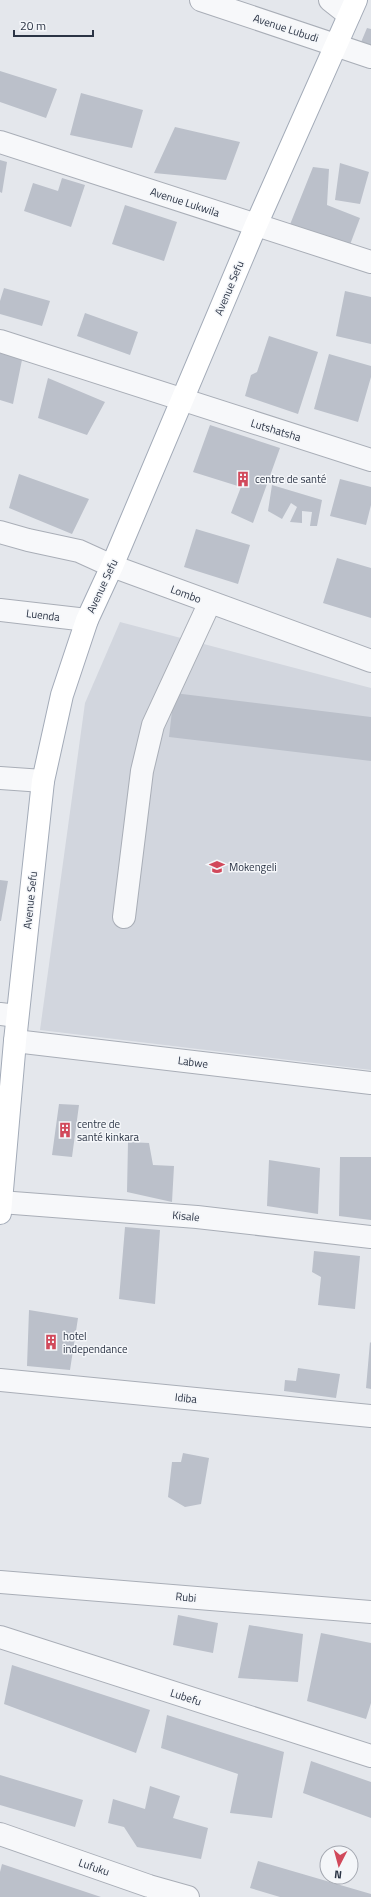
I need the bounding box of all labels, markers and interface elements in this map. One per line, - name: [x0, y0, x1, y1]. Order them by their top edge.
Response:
- street label: Avenue Lubudi: [251, 10, 321, 46]
- scale bar: [14, 12, 93, 38]
- text: 20 m: [20, 16, 46, 35]
- street label: Avenue Lukwila: [148, 183, 222, 221]
- street label: Avenue Sefu: [210, 258, 248, 318]
- street label: Lutshatsha: [249, 415, 304, 445]
- building icon: centre de santé: [234, 470, 252, 488]
- place label: centre de santé: [255, 471, 327, 487]
- street label: Avenue Sefu: [83, 556, 122, 616]
- street label: Lombo: [168, 581, 204, 607]
- street label: Luenda: [25, 605, 61, 625]
- school or university icon: Mokengeli: [208, 858, 226, 876]
- place label: Mokengeli: [229, 859, 277, 875]
- street label: Avenue Sefu: [19, 870, 41, 930]
- street label: Labwe: [177, 1052, 209, 1072]
- place label: centre de santé kinkara: [77, 1116, 139, 1145]
- building icon: centre de santé kinkara: [56, 1121, 74, 1139]
- street label: Kisale: [172, 1207, 201, 1225]
- place label: hotel independance: [63, 1328, 128, 1357]
- building icon: hotel independance: [42, 1333, 60, 1351]
- street label: Idiba: [174, 1389, 198, 1407]
- street label: Rubi: [175, 1588, 197, 1606]
- street label: Lubefu: [168, 1684, 204, 1710]
- north arrow: [319, 1845, 359, 1885]
- street label: Lufuku: [76, 1854, 112, 1880]
- text: N: [333, 1867, 343, 1883]

